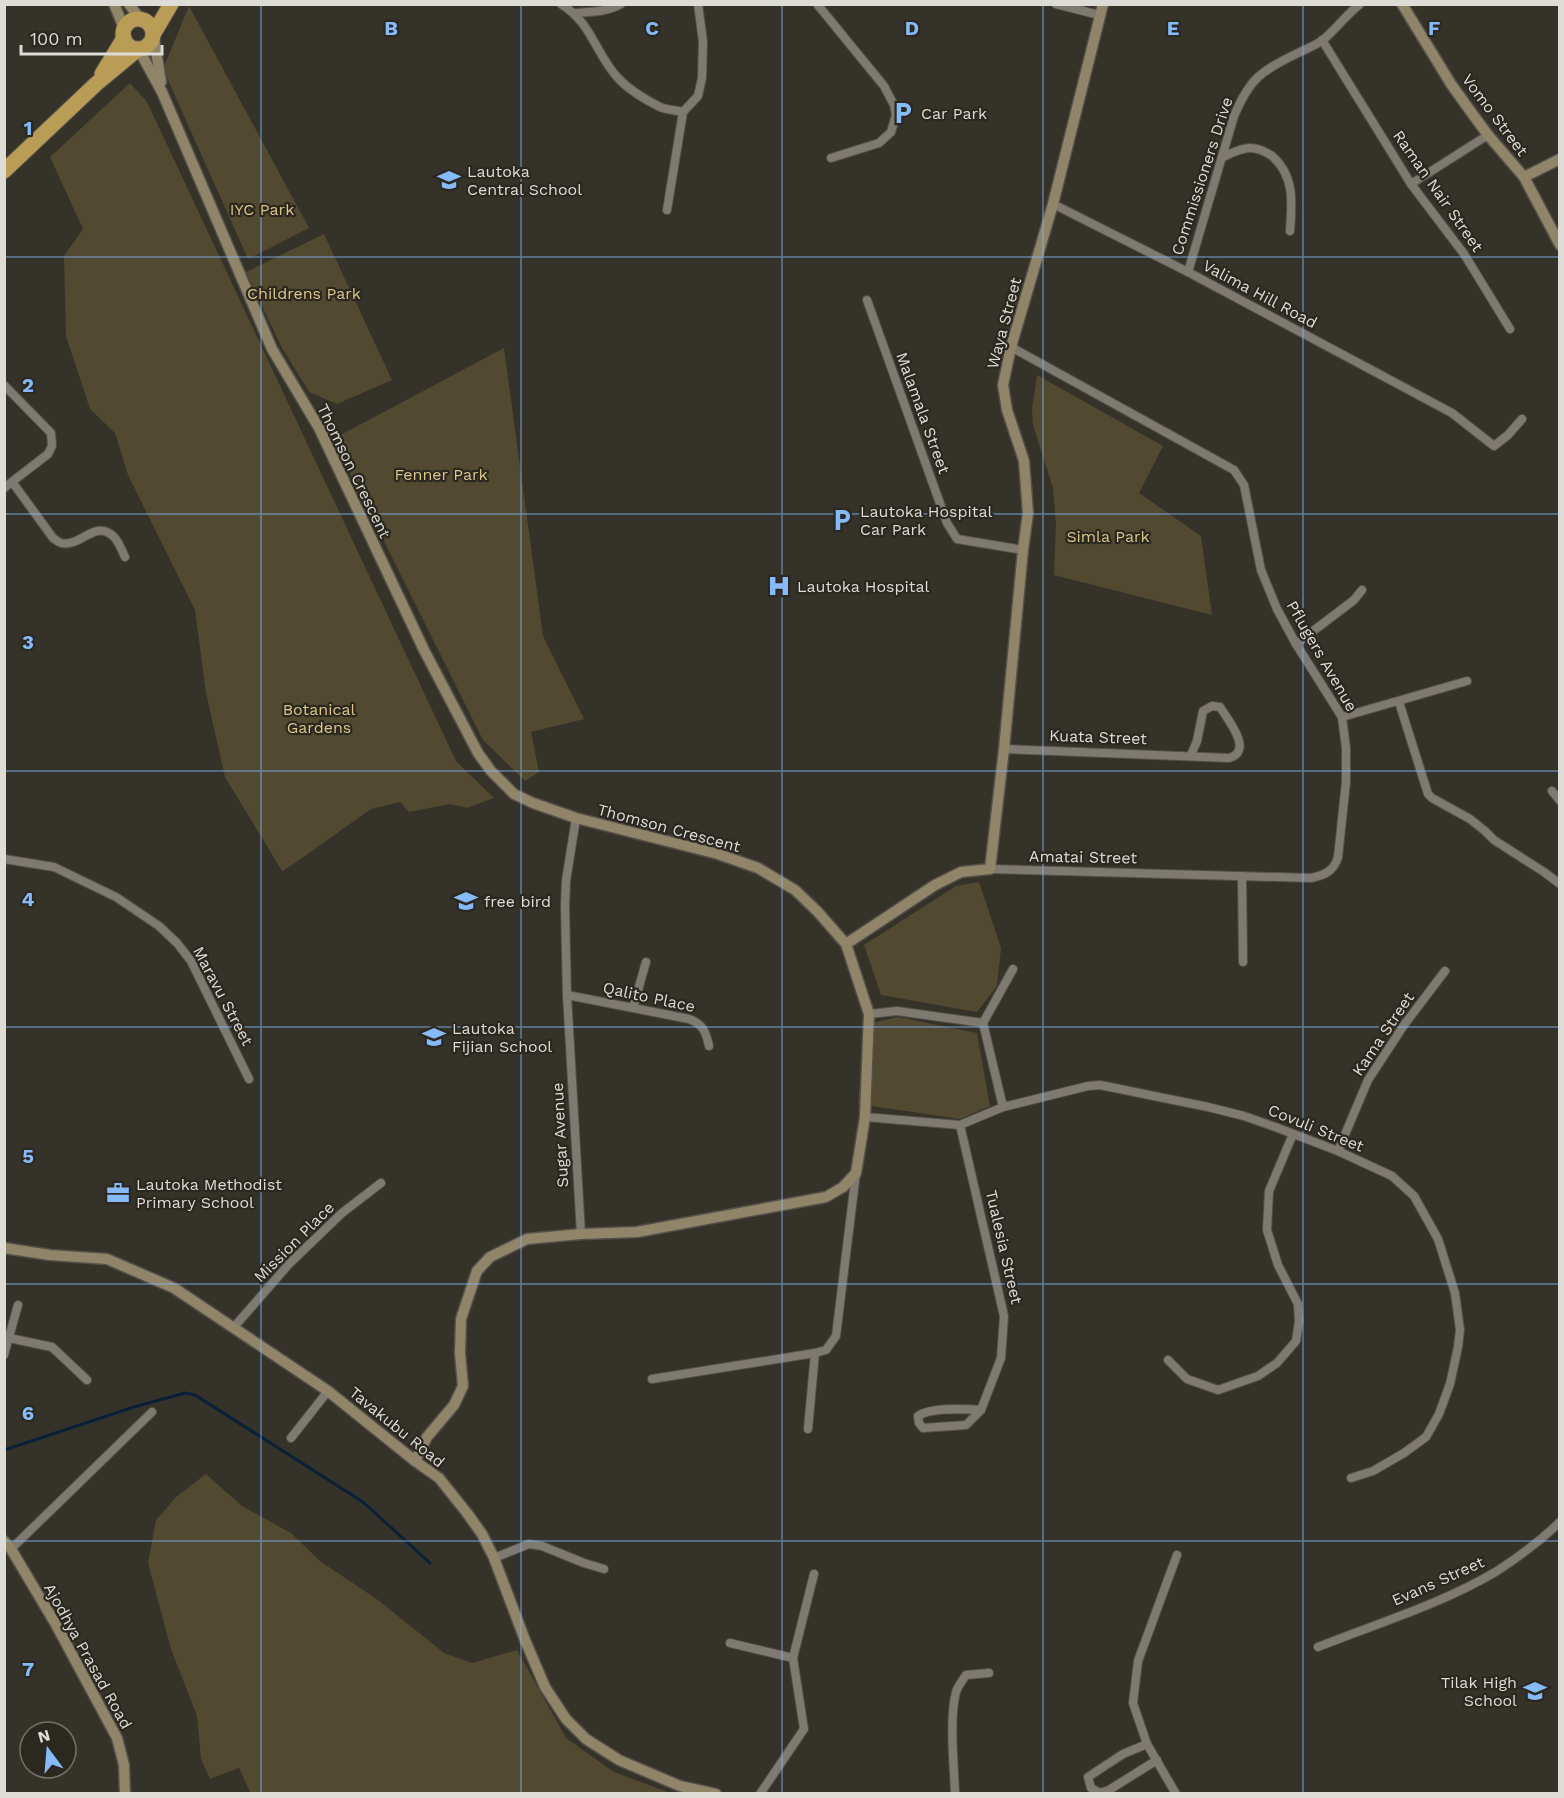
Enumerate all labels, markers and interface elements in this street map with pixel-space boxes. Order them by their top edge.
text: B [384,16,398,40]
text: C [645,16,659,40]
text: D [905,16,919,40]
text: E [1167,16,1179,40]
text: F [1428,16,1440,40]
scale bar [21,18,162,56]
text: 100 m [30,28,83,49]
street label: Vomo Street [1458,70,1532,160]
street label: Commissioners Drive [1167,95,1237,257]
parking icon: Car Park [890,100,916,126]
place label: Car Park [921,104,987,123]
text: 1 [24,116,32,140]
street label: Raman Nair Street [1389,127,1487,256]
place label: Lautoka Central School [467,162,582,199]
school or university icon: Lautoka Central School [436,167,462,193]
park label: IYC Park [230,200,294,219]
street label: Valima Hill Road [1200,256,1320,332]
street label: Waya Street [983,275,1025,371]
park label: Childrens Park [247,284,361,303]
street label: Malamala Street [892,350,954,477]
text: 2 [22,373,34,397]
street label: Thomson Crescent [313,401,395,542]
park label: Fenner Park [394,465,488,484]
place label: Lautoka Hospital Car Park [860,502,993,539]
parking icon: Lautoka Hospital Car Park [829,507,855,533]
park label: Simla Park [1066,527,1150,546]
hospital icon: Lautoka Hospital [766,573,792,599]
place label: Lautoka Hospital [797,577,930,596]
street label: Pflugers Avenue [1283,597,1361,715]
text: 3 [22,630,34,654]
park label: Botanical Gardens [283,700,355,737]
street label: Kuata Street [1049,726,1147,748]
street label: Thomson Crescent [596,800,743,856]
street label: Amatai Street [1029,847,1138,867]
text: 4 [22,887,35,911]
school or university icon: free bird [453,888,479,914]
place label: free bird [484,892,551,911]
street label: Maravu Street [189,943,257,1049]
street label: Qalito Place [601,978,697,1016]
street label: Kama Street [1348,988,1418,1079]
place label: Lautoka Fijian School [452,1019,552,1056]
school or university icon: Lautoka Fijian School [421,1024,447,1050]
street label: Sugar Avenue [548,1082,572,1188]
street label: Covuli Street [1265,1100,1367,1156]
text: 5 [22,1144,34,1168]
place label: Lautoka Methodist Primary School [136,1175,282,1212]
office icon: Lautoka Methodist Primary School [105,1180,131,1206]
street label: Tualesia Street [982,1188,1026,1306]
street label: Mission Place [250,1198,338,1286]
street label: Tavakubu Road [345,1383,449,1471]
text: 6 [22,1401,34,1425]
street label: Evans Street [1389,1552,1487,1610]
street label: Ajodhya Prasad Road [40,1580,136,1732]
text: 7 [22,1657,34,1681]
place label: Tilak High School [1441,1673,1517,1710]
school or university icon: Tilak High School [1522,1678,1548,1704]
north arrow [18,1720,78,1780]
text: N [36,1725,52,1747]

